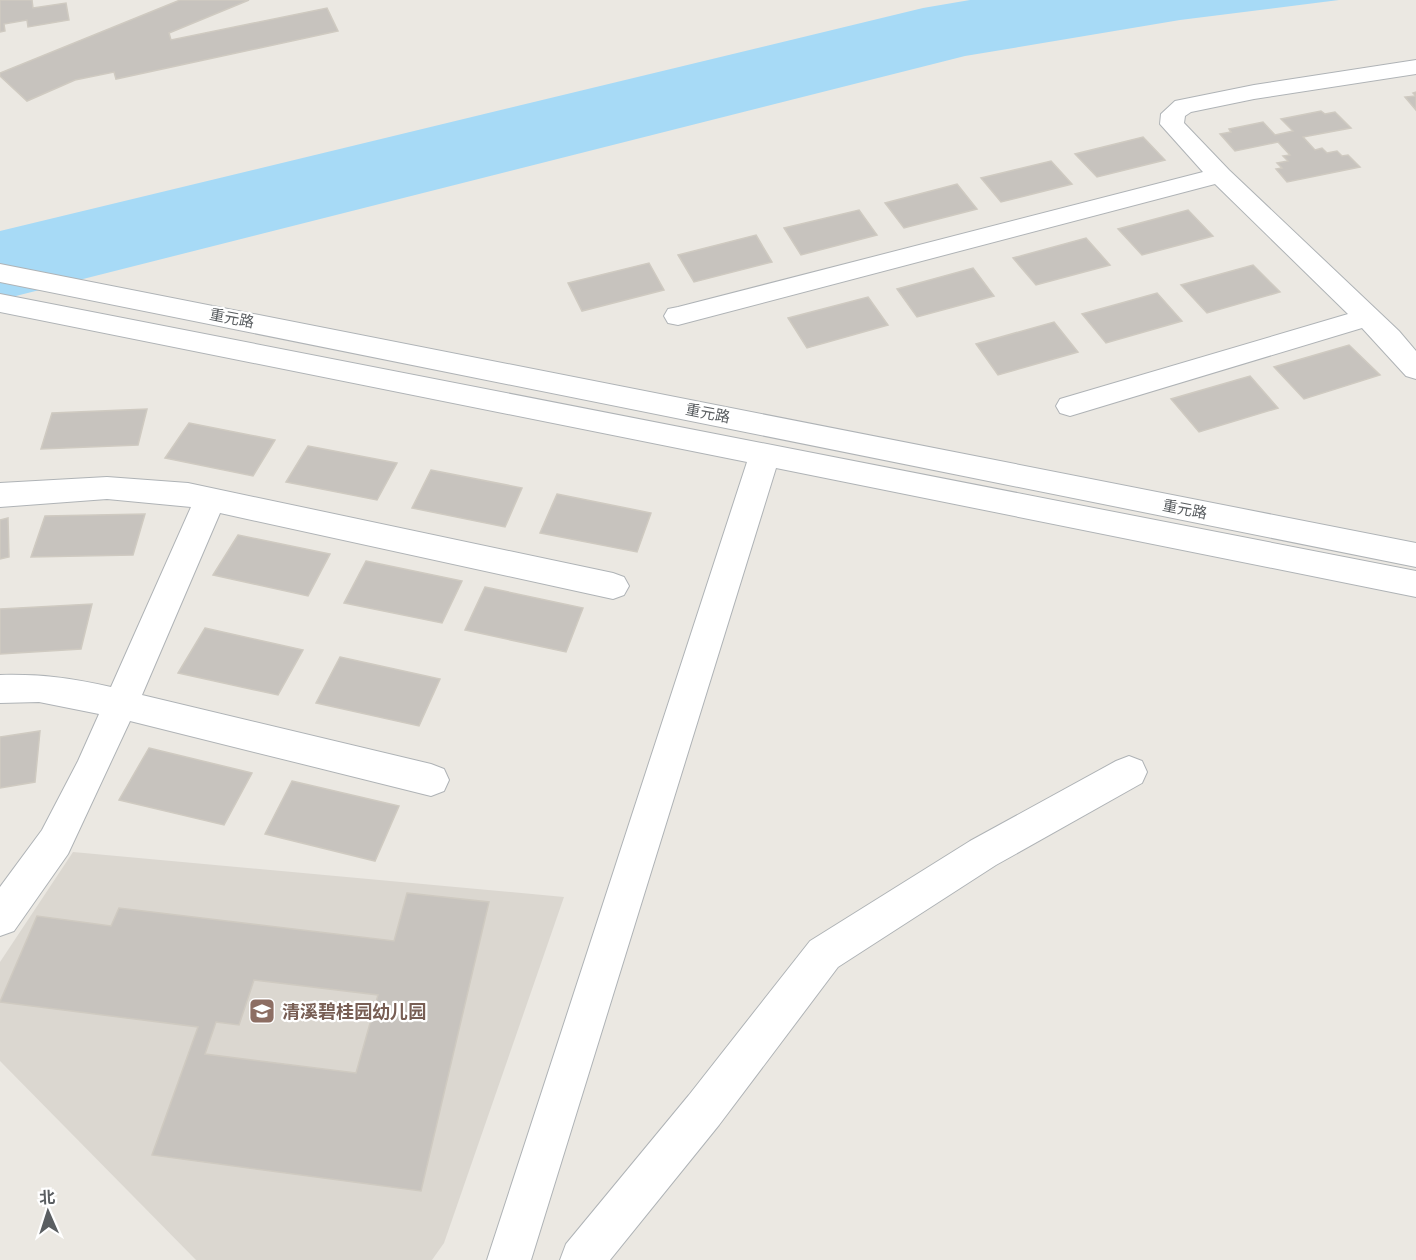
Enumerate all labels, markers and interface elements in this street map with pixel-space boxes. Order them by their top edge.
street label: 重元路 [208,305,256,331]
street label: 重元路 [684,400,732,426]
street label: 重元路 [1161,496,1209,522]
school or university icon: 清溪碧桂园幼儿园 [247,996,277,1026]
place label: 清溪碧桂园幼儿园 [282,1001,426,1022]
north arrow [18,1182,78,1242]
text: 北 [39,1188,56,1206]

